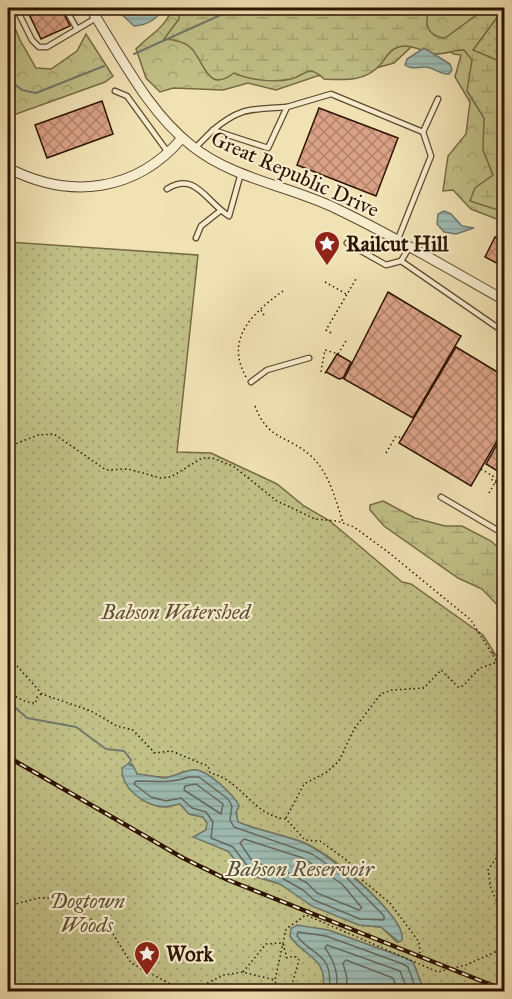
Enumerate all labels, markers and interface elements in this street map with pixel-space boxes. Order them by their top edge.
street label: Great Republic Drive [207,125,383,223]
place icon: Railcut Hill [312,229,342,267]
place label: Railcut Hill [346,231,450,257]
park label: Babson Watershed [101,599,253,625]
water label: Babson Reservoir [225,855,376,882]
park label: Dogtown Woods [49,888,125,938]
place icon: Work [132,939,162,977]
place label: Work [166,941,214,967]

